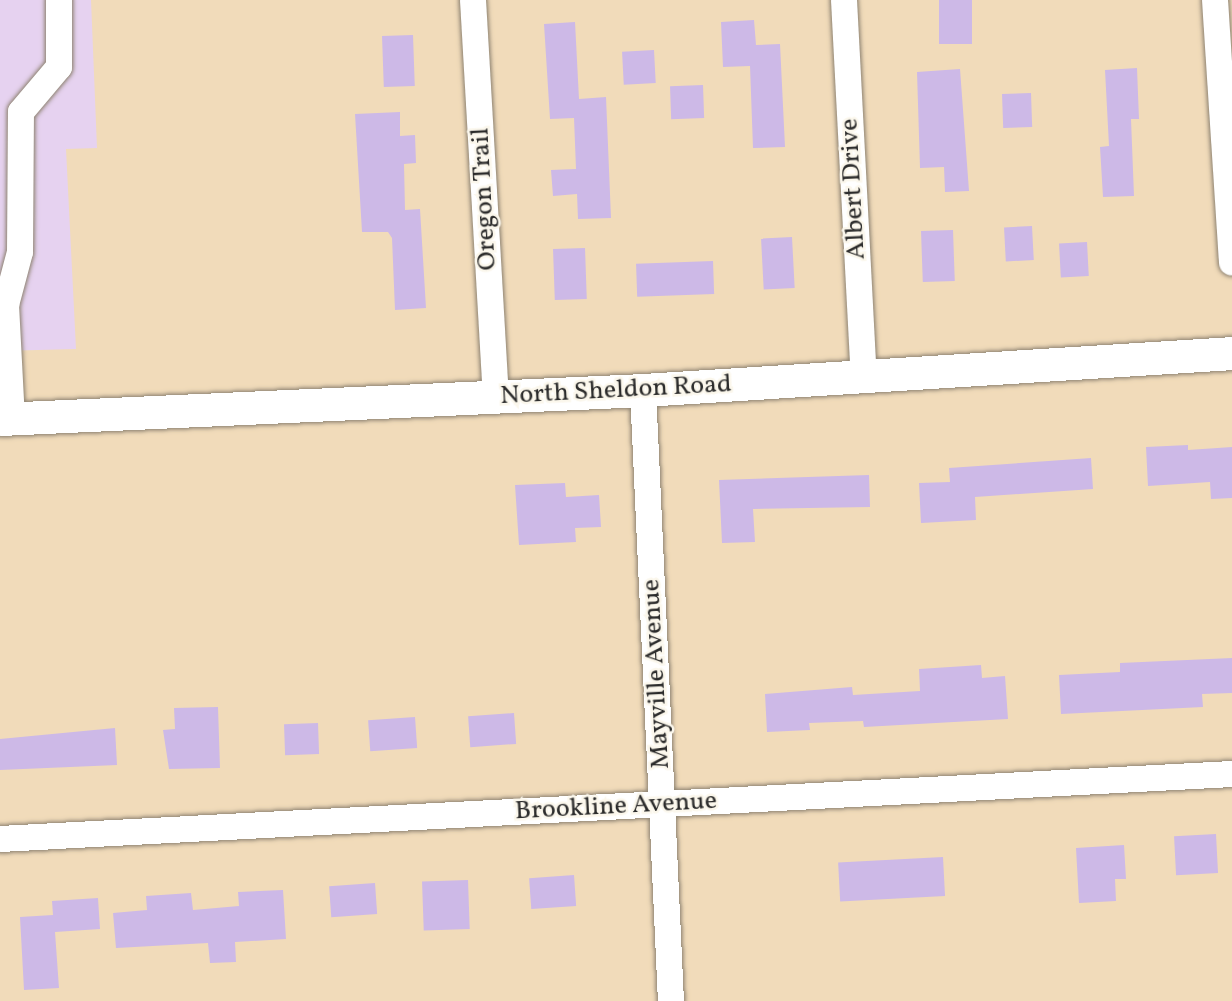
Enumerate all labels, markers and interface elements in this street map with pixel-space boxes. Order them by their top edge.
street label: Albert Drive [835,118,873,260]
street label: Oregon Trail [466,126,504,272]
street label: North Sheldon Road [499,369,733,413]
street label: Mayville Avenue [636,578,678,770]
street label: Brookline Avenue [514,786,718,828]

